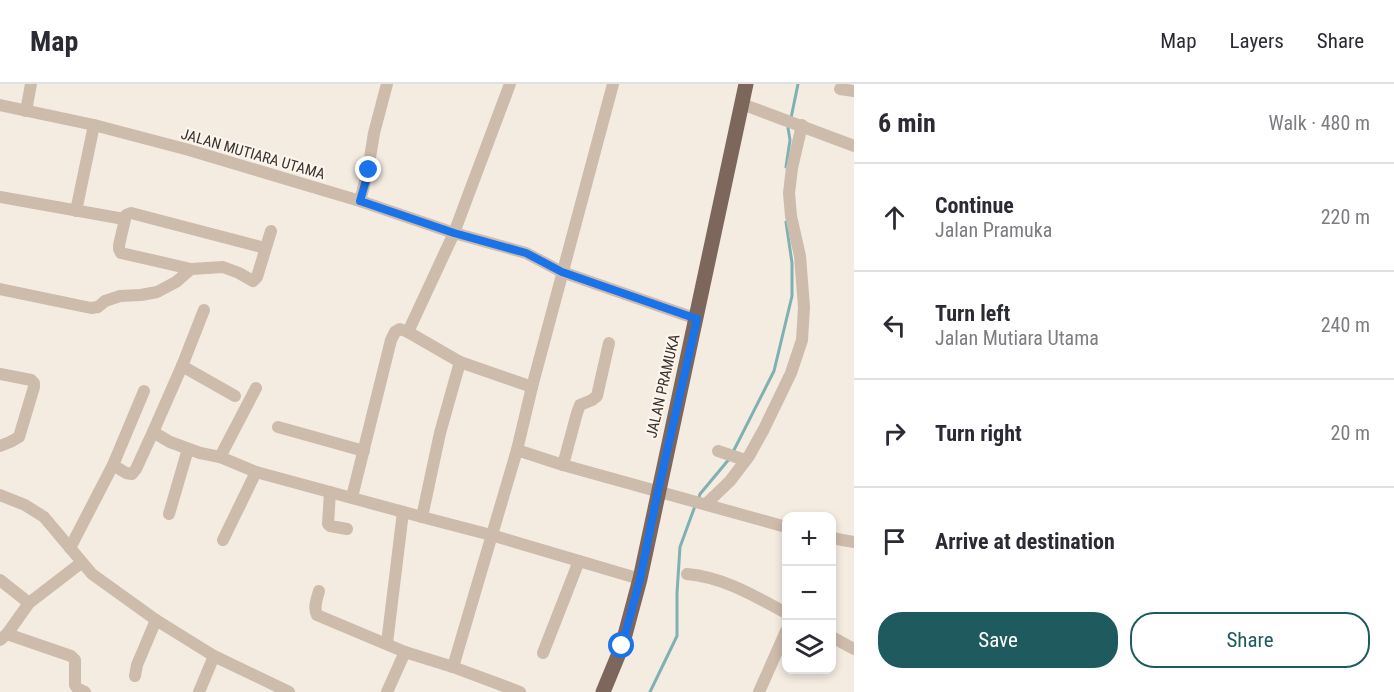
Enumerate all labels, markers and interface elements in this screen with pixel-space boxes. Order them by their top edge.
text: Map [30,25,78,58]
text: Map [1160,29,1197,53]
text: Layers [1230,29,1284,53]
text: Share [1317,29,1364,53]
text: 6 min [878,108,936,138]
text: Walk · 480 m [1269,111,1370,135]
street label: JALAN MUTIARA UTAMA [179,125,327,183]
route end [355,156,381,182]
text: Continue [935,193,1014,218]
icon: ahead [878,201,911,234]
text: 220 m [1321,205,1370,229]
text: Jalan Pramuka [935,218,1052,242]
text: Turn left [935,301,1010,326]
icon: left [878,309,911,342]
text: 240 m [1321,313,1370,337]
text: Jalan Mutiara Utama [935,326,1099,350]
street label: JALAN PRAMUKA [642,332,684,440]
icon: right [878,417,911,450]
text: Turn right [935,421,1022,446]
text: 20 m [1331,421,1370,445]
map controls [782,512,836,674]
button: + [782,512,836,566]
icon: arrive [878,525,911,558]
text: Arrive at destination [935,529,1115,554]
button: − [782,566,836,620]
button: Save [878,612,1118,668]
button: Share [1130,612,1370,668]
button: layers [782,620,836,674]
route start [608,632,634,658]

